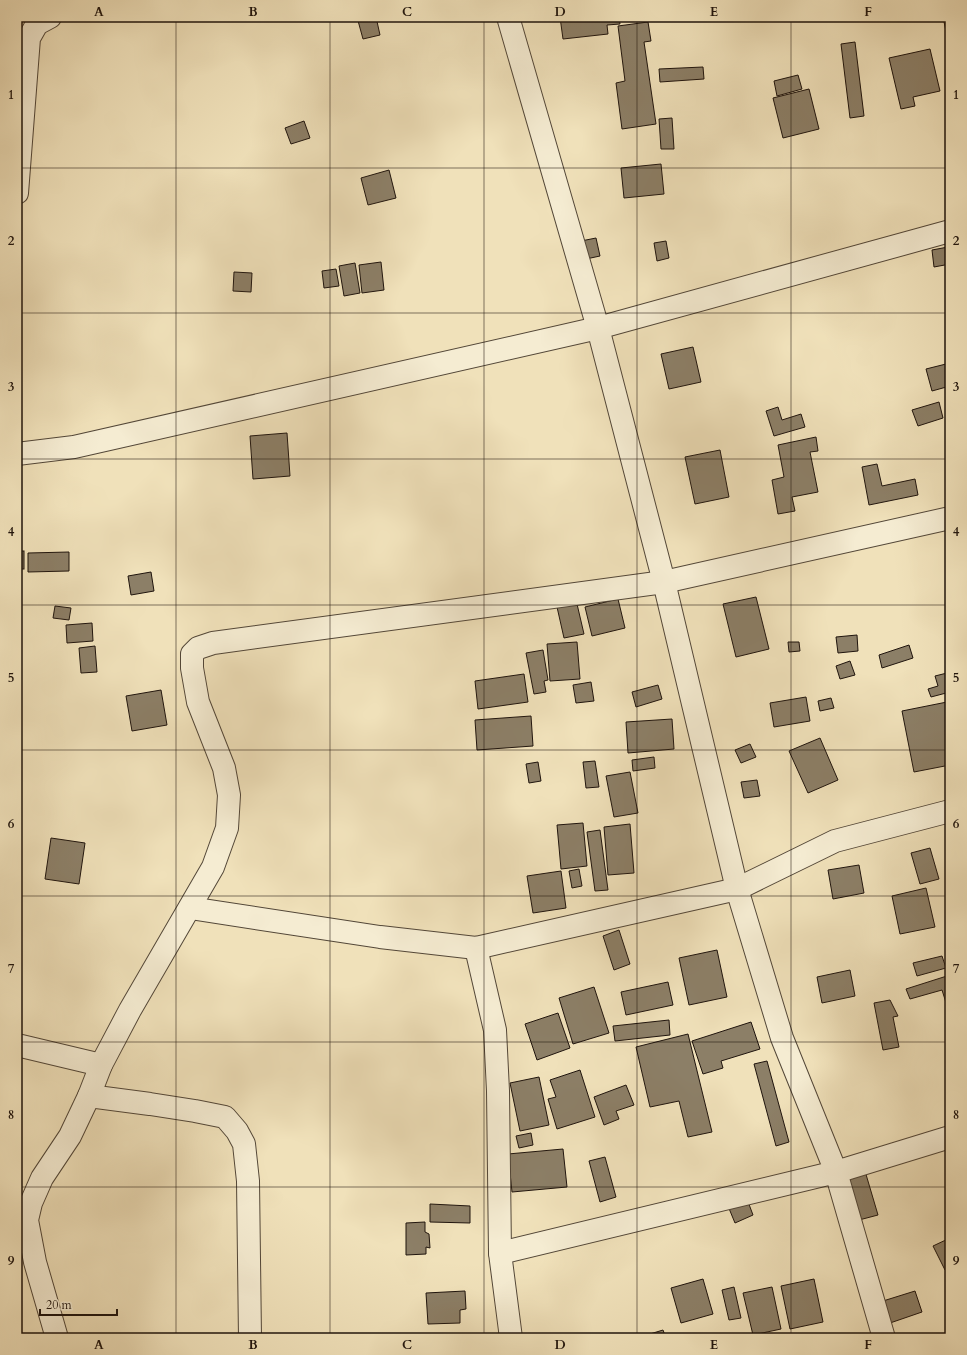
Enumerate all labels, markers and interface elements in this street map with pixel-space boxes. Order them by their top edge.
text: A [94,3,104,21]
text: B [248,3,258,21]
text: C [402,3,412,21]
text: D [554,3,566,21]
text: E [710,3,718,21]
text: F [864,3,872,21]
text: 1 [8,86,14,104]
text: 1 [953,86,959,104]
text: 2 [8,232,15,250]
text: 2 [953,232,960,250]
text: 3 [8,378,15,396]
text: 3 [953,378,960,396]
text: 4 [8,523,15,541]
text: 4 [953,523,960,541]
text: 5 [8,669,14,687]
text: 5 [953,669,959,687]
text: 6 [8,815,15,833]
text: 6 [953,815,960,833]
text: 7 [8,960,15,978]
text: 7 [953,960,960,978]
text: 8 [8,1106,14,1124]
text: 8 [953,1106,959,1124]
text: 9 [8,1252,15,1270]
text: 9 [953,1252,960,1270]
scale bar [40,1291,117,1317]
text: 20 m [46,1297,73,1313]
text: A [94,1336,104,1354]
text: B [248,1336,258,1354]
text: C [402,1336,412,1354]
text: D [554,1336,566,1354]
text: E [710,1336,718,1354]
text: F [864,1336,872,1354]

